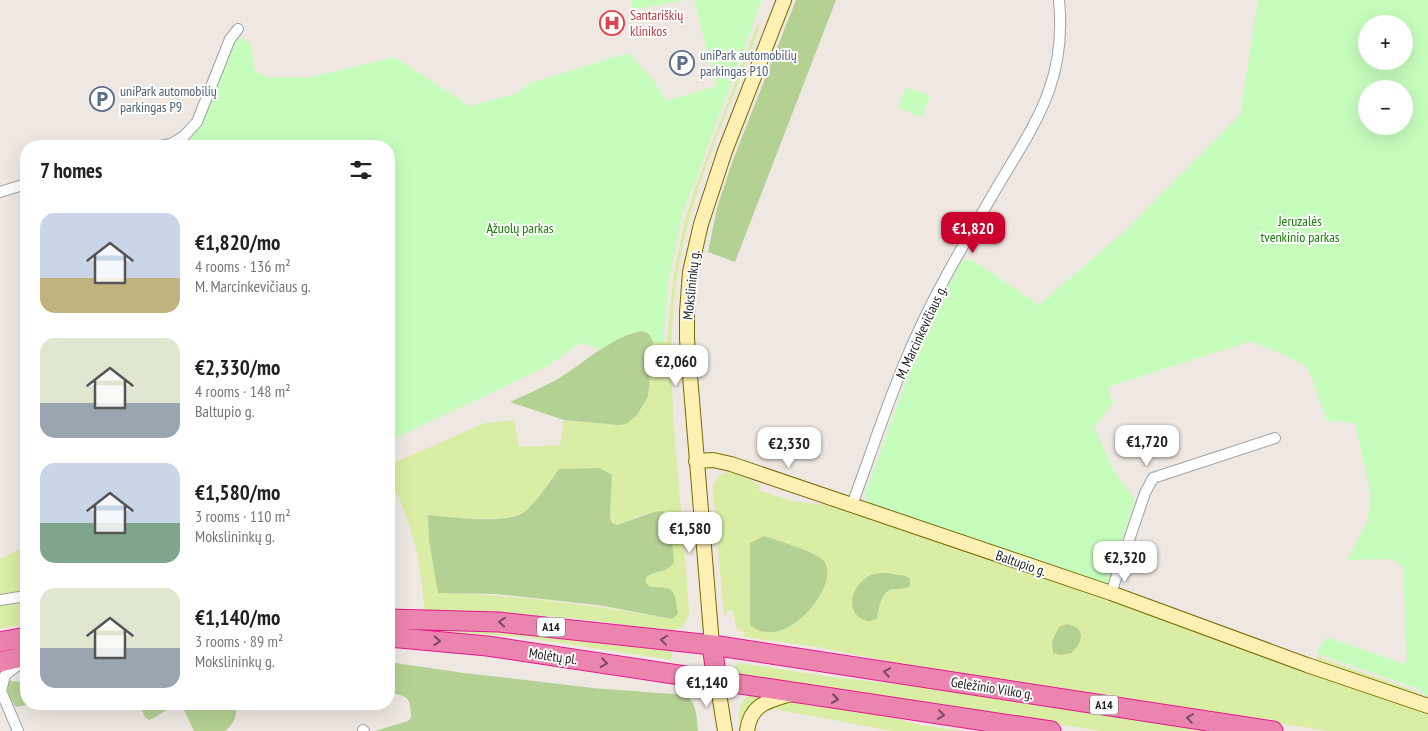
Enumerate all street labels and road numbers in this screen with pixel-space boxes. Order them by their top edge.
street label: Mokslininkų g. [678,249,704,321]
street label: M. Marcinkevičiaus g. [891,282,951,382]
street label: Baltupio g. [993,546,1049,580]
road number: A14 [537,618,565,636]
street label: Molėtų pl. [528,644,578,668]
street label: Geležinio Vilko g. [950,673,1034,703]
road number: A14 [1090,696,1118,714]

